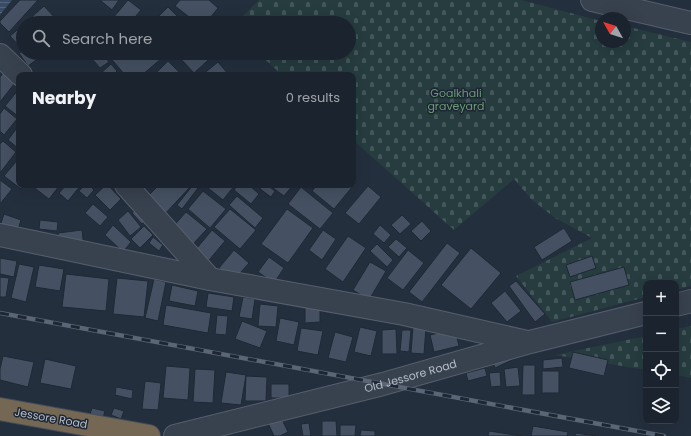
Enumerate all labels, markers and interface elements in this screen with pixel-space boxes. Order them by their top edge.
north arrow [595,12,631,48]
search box [16,16,356,60]
icon: search [30,27,52,49]
text: Search here [62,28,152,49]
park label: Goalkhali graveyard [427,85,485,114]
text: Nearby [32,86,96,110]
text: 0 results [286,88,340,107]
map controls [643,280,679,424]
button: + [643,280,679,316]
button: − [643,316,679,352]
button: locate [643,352,679,388]
street label: Old Jessore Road [362,355,459,396]
button: layers [643,388,679,424]
street label: Jessore Road [13,404,89,432]

